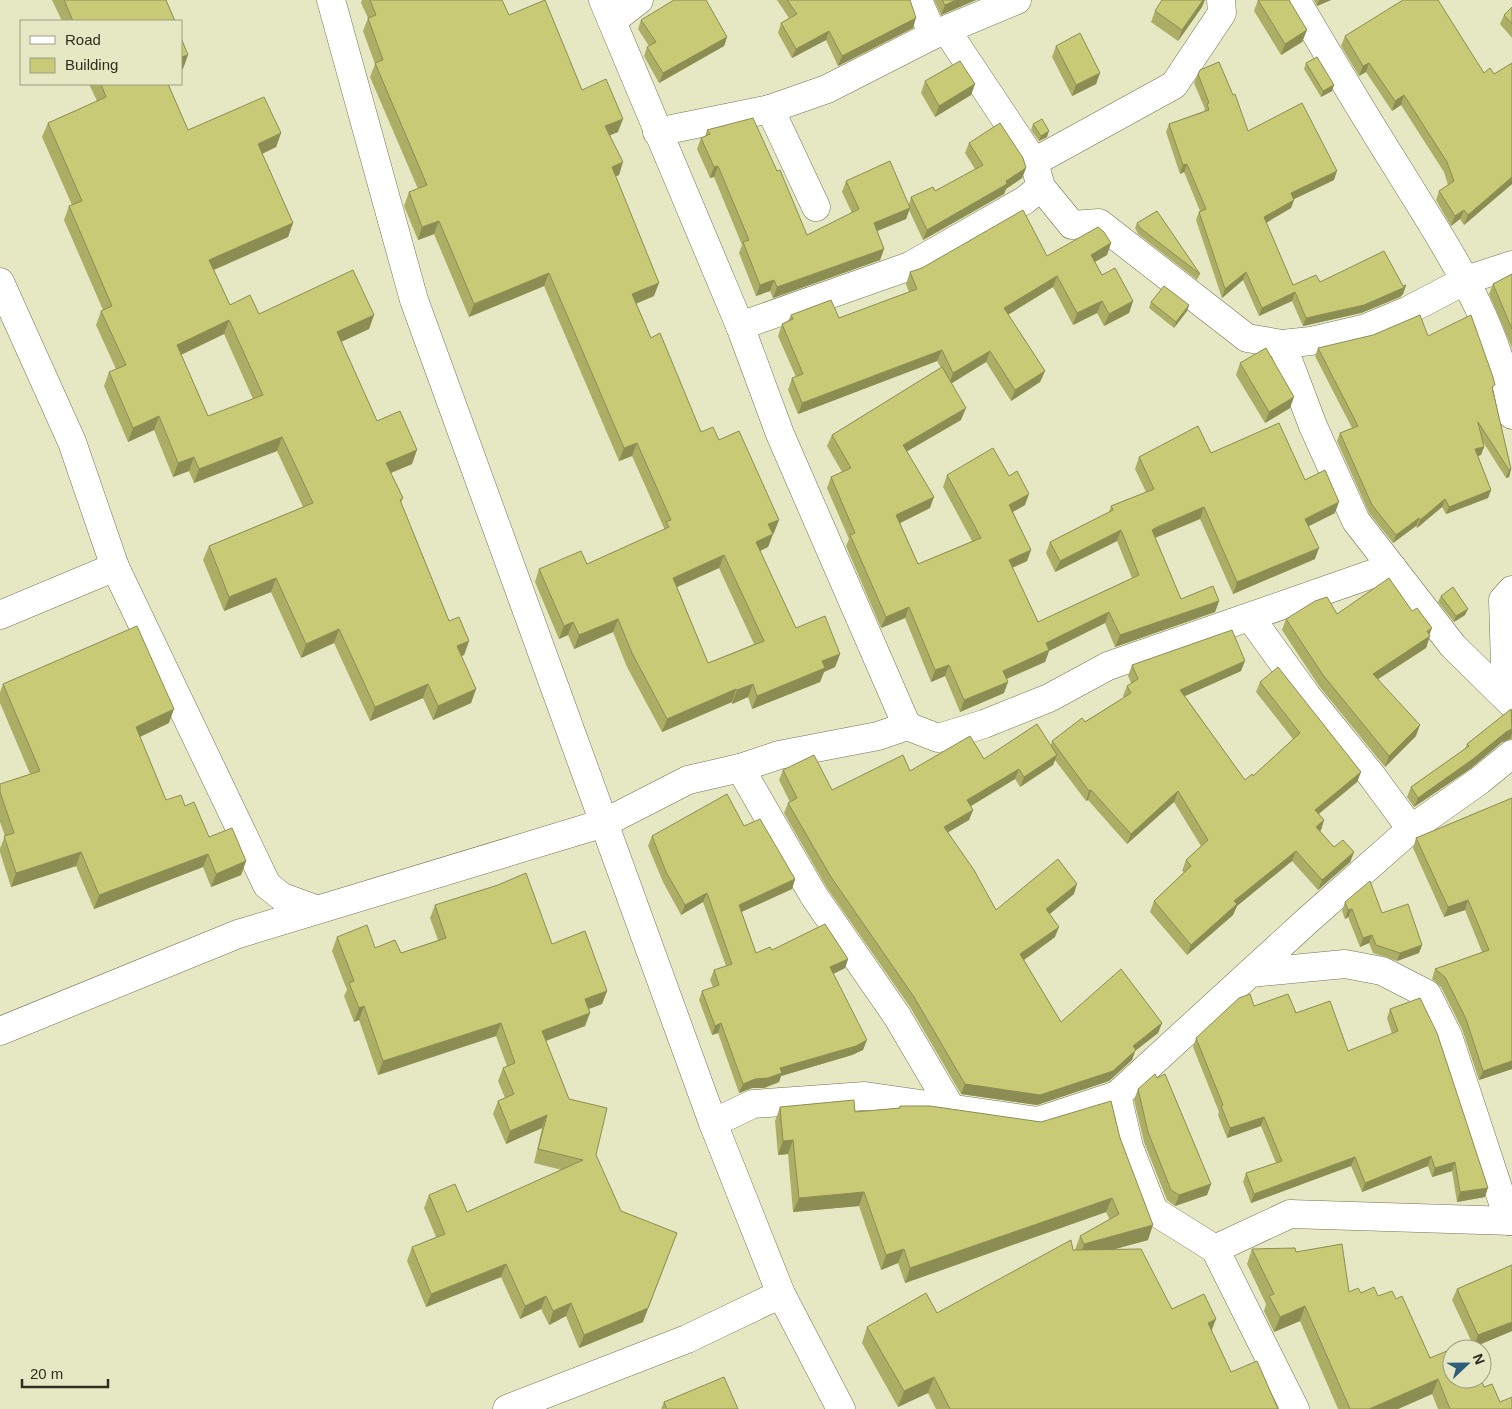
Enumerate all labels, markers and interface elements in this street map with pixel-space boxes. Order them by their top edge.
legend [20,20,182,85]
text: Road [65,31,101,48]
text: Building [65,56,118,73]
north arrow [1442,1339,1492,1389]
text: N [1470,1351,1488,1367]
scale bar [22,1356,109,1388]
text: 20 m [30,1365,63,1382]

